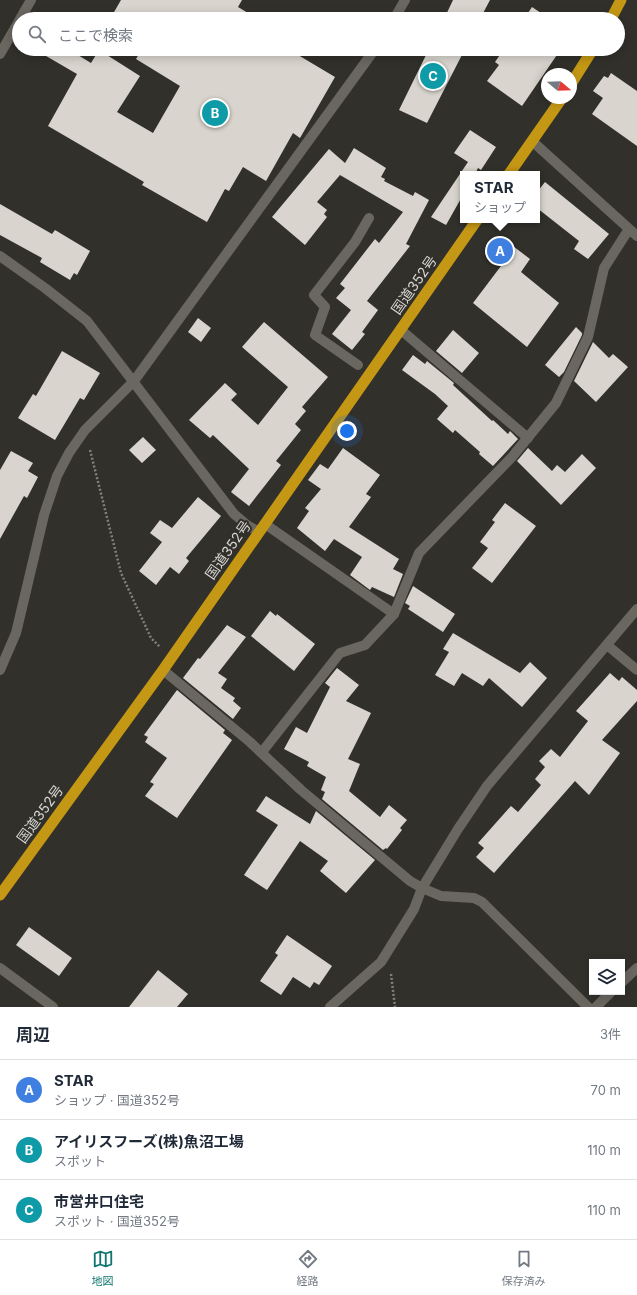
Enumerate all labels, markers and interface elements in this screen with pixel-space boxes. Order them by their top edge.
search box [12,12,625,56]
icon: search [26,23,48,45]
text: ここで検索 [58,26,133,45]
pin: C [420,61,446,91]
north arrow [541,68,577,104]
pin: B [202,98,228,128]
popup [460,171,540,223]
text: STAR [474,178,514,197]
text: ショップ [474,199,526,215]
pin: A [487,236,513,266]
street label: 国道352号 [387,252,440,317]
your location [337,421,357,441]
street label: 国道352号 [201,517,254,582]
street label: 国道352号 [13,781,66,846]
map controls [589,959,625,995]
button: layers [589,959,625,995]
text: 周辺 [16,1025,50,1045]
text: 3件 [600,1026,621,1042]
text: STAR [54,1071,94,1090]
text: A [24,1082,34,1098]
text: 70 m [591,1082,621,1098]
text: ショップ · 国道352号 [54,1092,180,1108]
text: アイリスフーズ(株)魚沼工場 [54,1132,244,1151]
text: B [25,1142,33,1158]
text: 110 m [587,1142,621,1158]
text: スポット [54,1153,106,1169]
text: 市営井口住宅 [54,1192,144,1211]
text: C [24,1202,34,1218]
text: 110 m [587,1202,621,1218]
text: スポット · 国道352号 [54,1213,180,1229]
tab: 地図 [92,1248,114,1288]
tab: 経路 [297,1248,319,1288]
tab: 保存済み [502,1248,546,1288]

